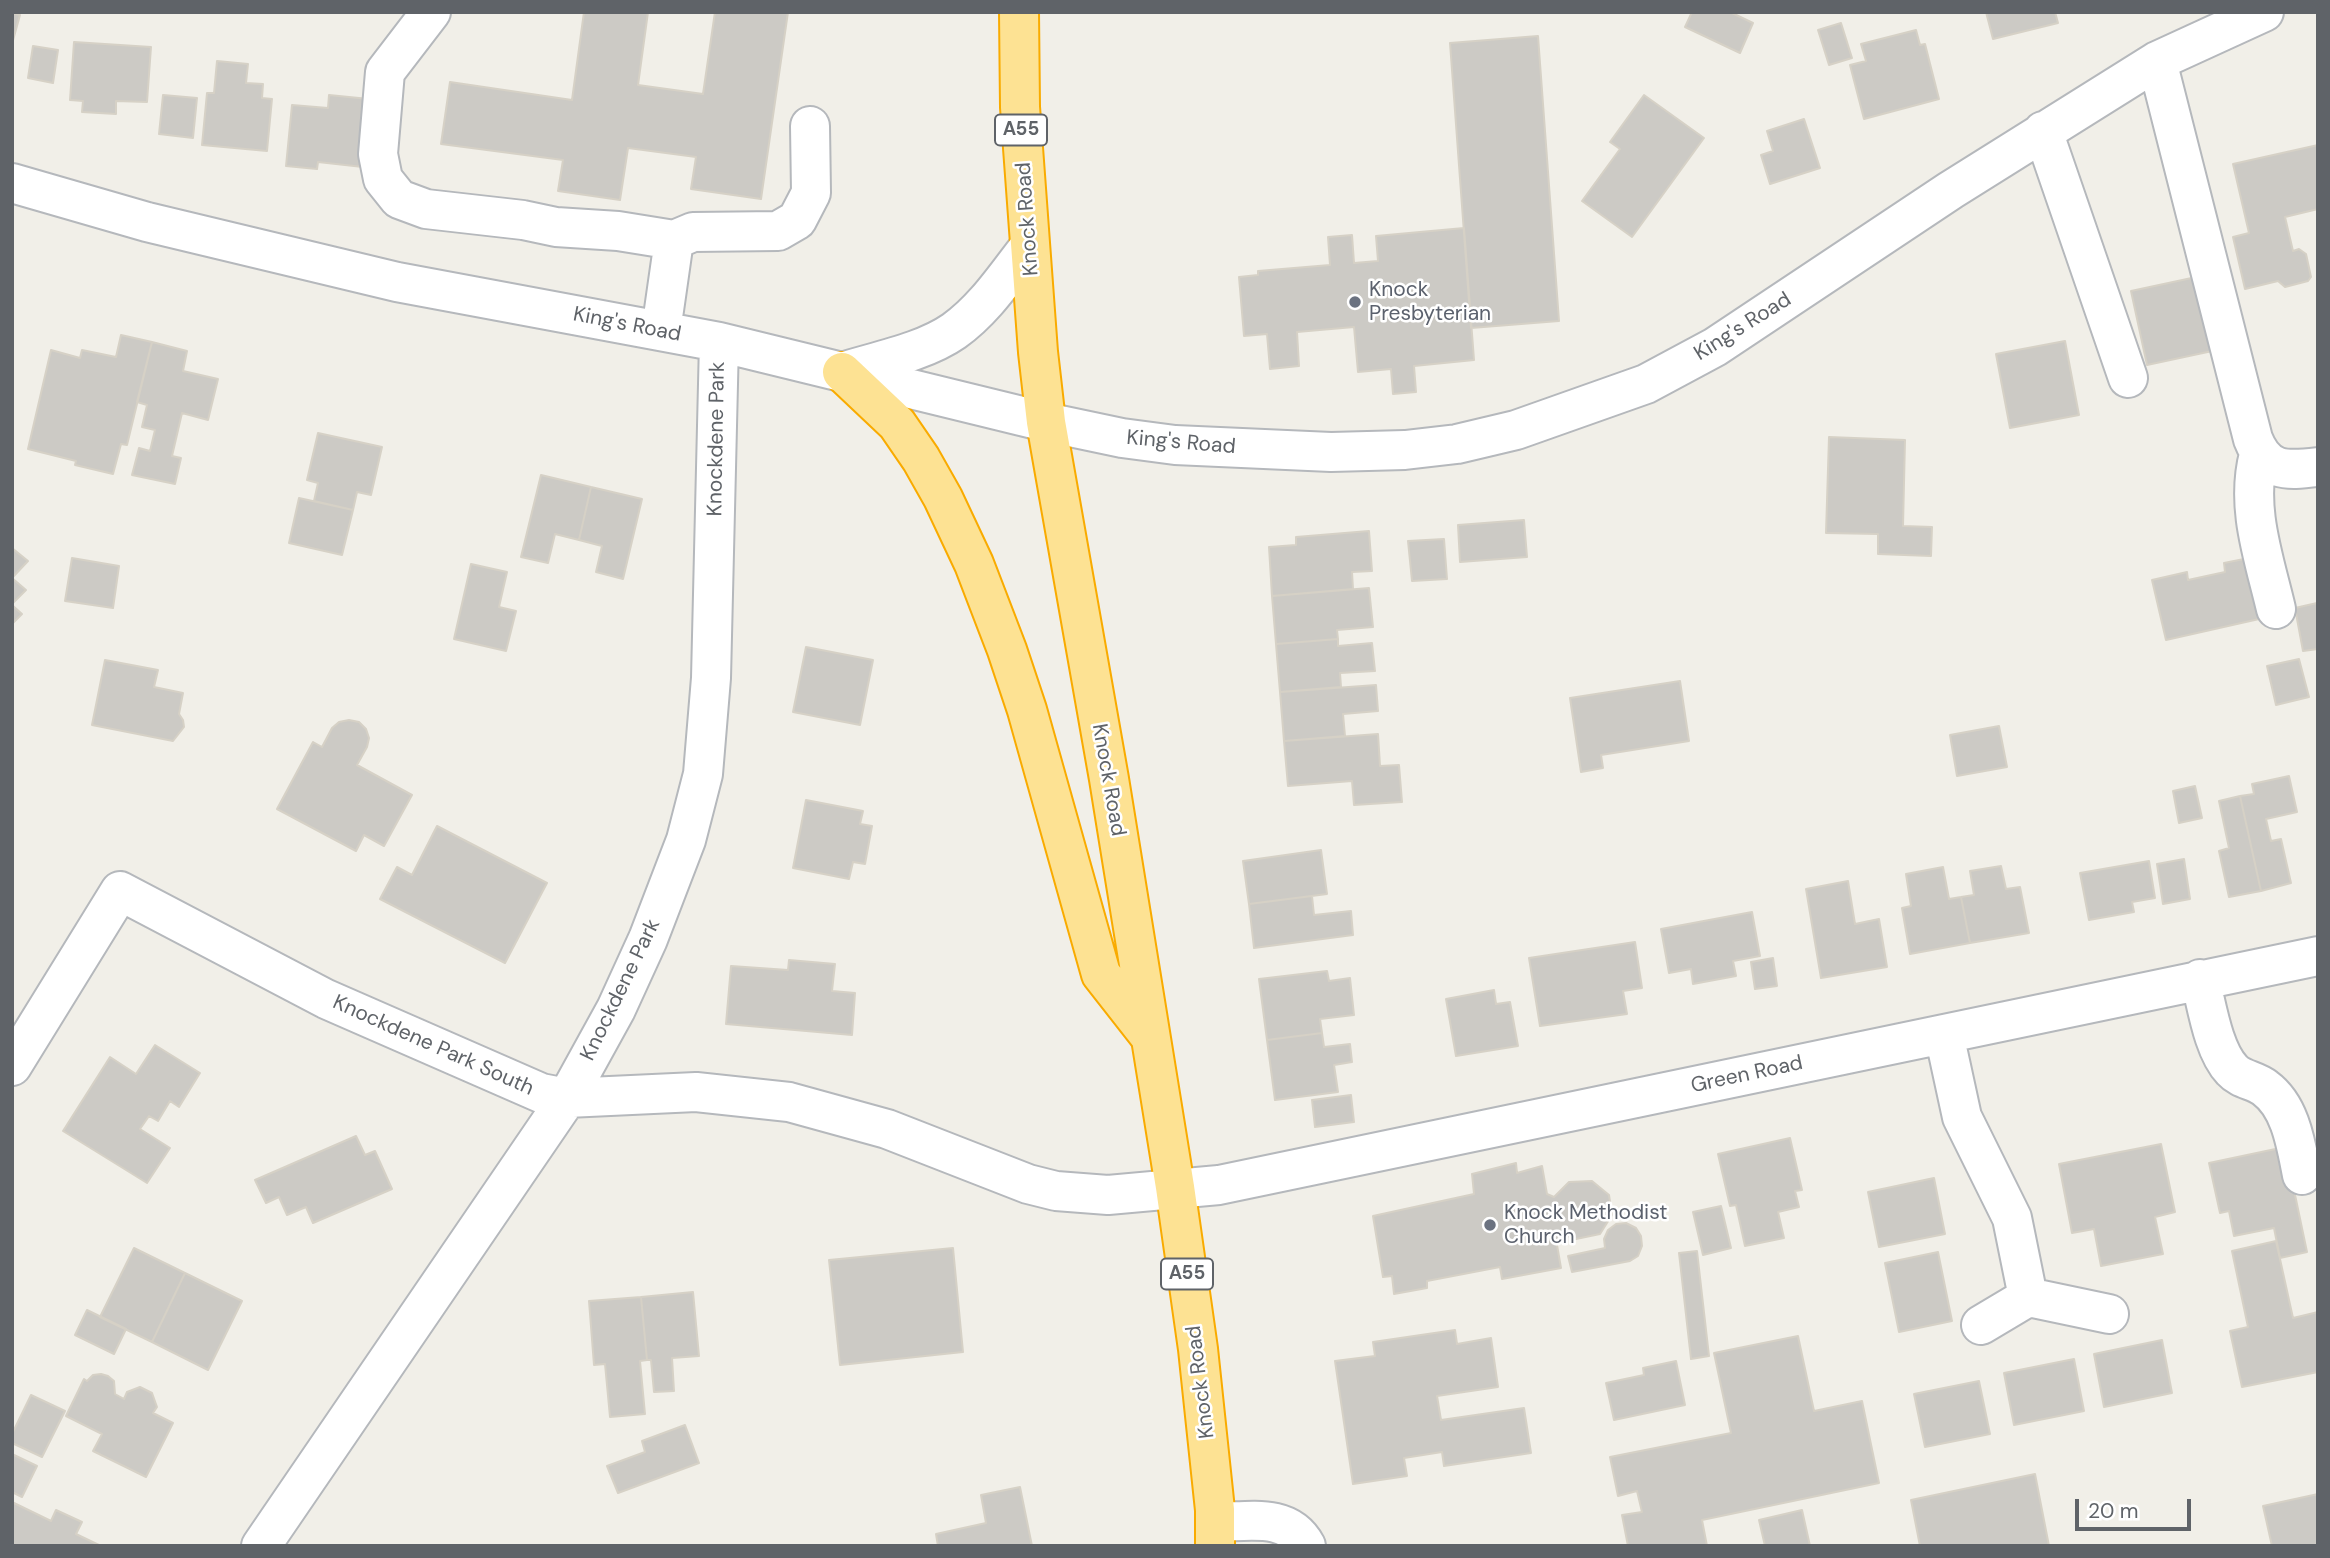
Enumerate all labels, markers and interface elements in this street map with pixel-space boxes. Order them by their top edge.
road number: A55 [995,114,1047,146]
street label: Knock Road [1011,161,1045,277]
place label: Knock Presbyterian [1369,277,1491,327]
street label: King's Road [1690,287,1796,367]
marker: Knock Presbyterian [1347,294,1363,310]
street label: King's Road [571,302,683,348]
street label: Knockdene Park [703,361,731,517]
street label: King's Road [1125,426,1237,460]
street label: Knock Road [1086,722,1130,838]
street label: Knockdene Park [576,915,666,1065]
street label: Knockdene Park South [329,990,537,1102]
street label: Green Road [1689,1051,1805,1099]
place label: Knock Methodist Church [1504,1200,1667,1250]
marker: Knock Methodist Church [1482,1217,1498,1233]
road number: A55 [1161,1258,1213,1290]
street label: Knock Road [1182,1324,1220,1440]
scale bar [2078,1484,2194,1528]
text: 20 m [2088,1497,2139,1525]

